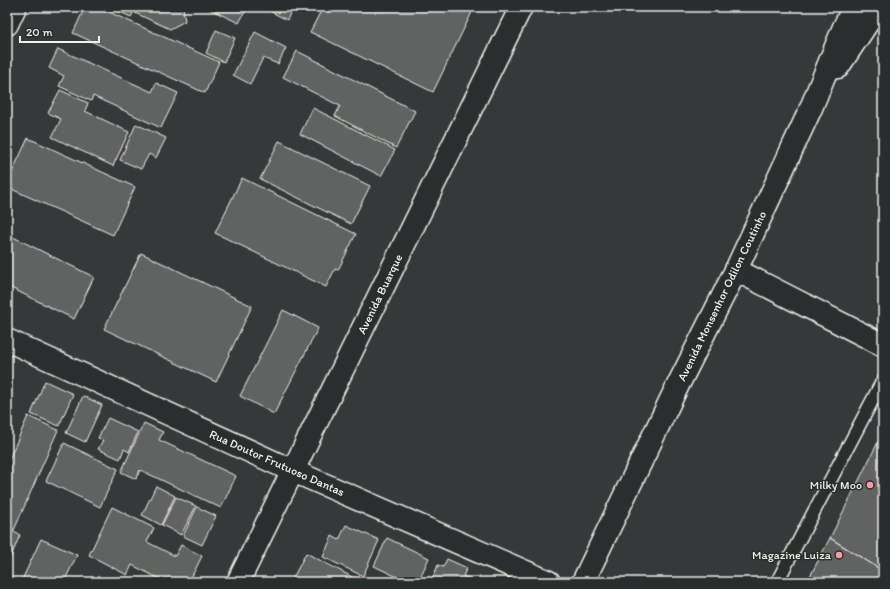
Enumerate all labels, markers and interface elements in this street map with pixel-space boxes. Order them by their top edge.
scale bar [20,18,99,44]
text: 20 m [26,25,53,39]
street label: Avenida Monsenhor Odilon Coutinho [675,209,769,383]
street label: Avenida Buarque [355,251,406,336]
street label: Rua Doutor Frutuoso Dantas [207,427,347,499]
place label: Milky Moo [810,478,862,492]
marker: Milky Moo [865,480,875,490]
place label: Magazine Luiza [752,548,832,562]
marker: Magazine Luiza [834,550,844,560]

